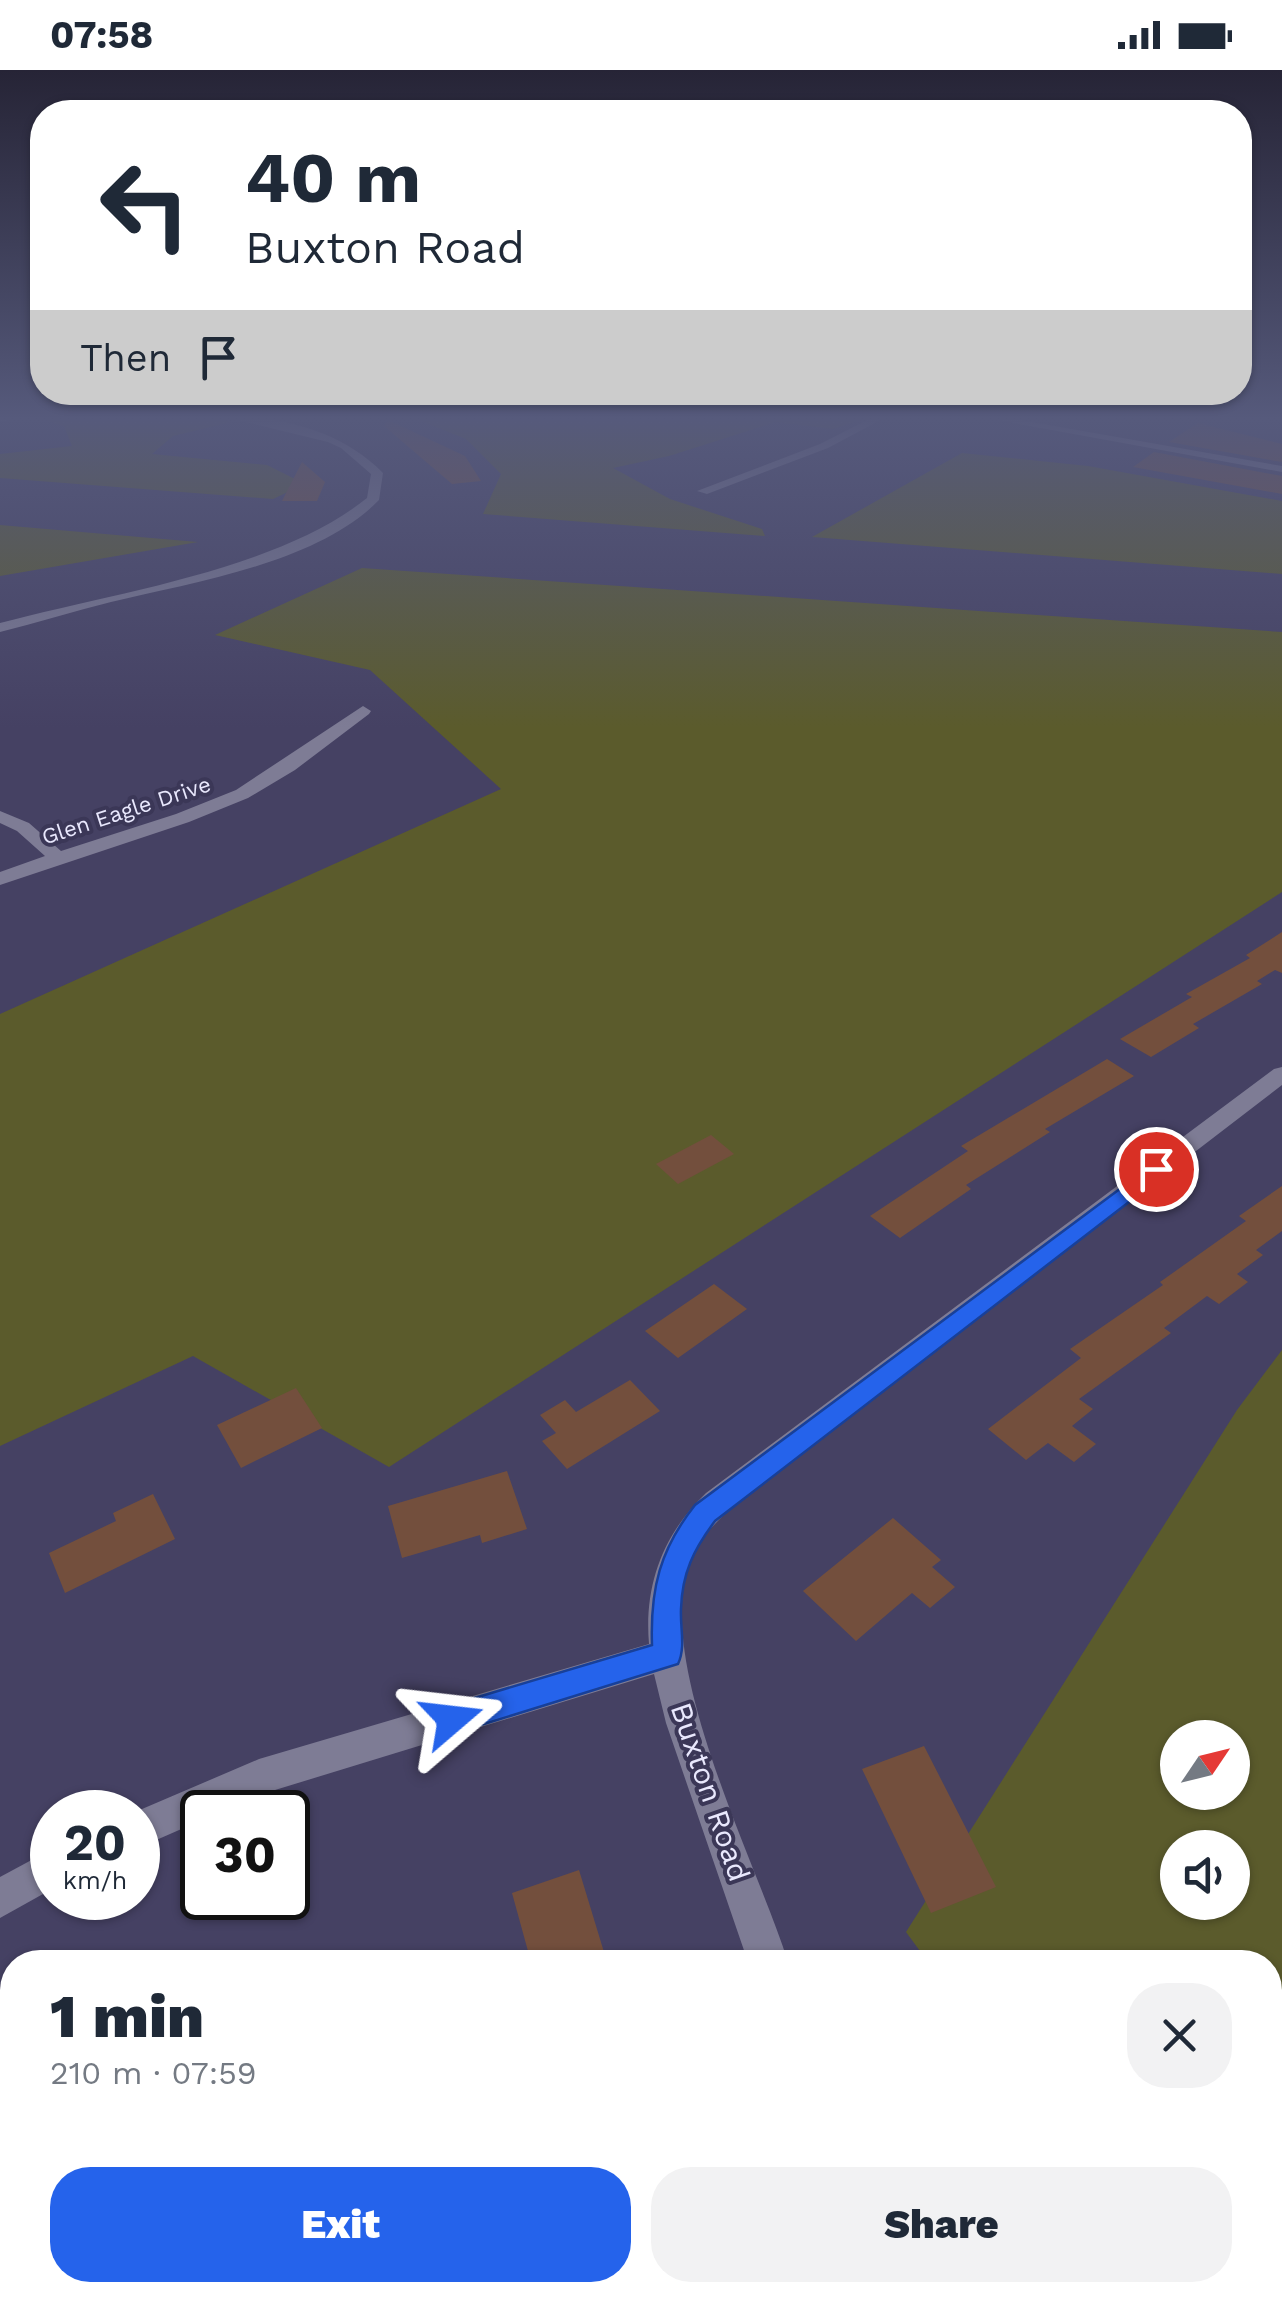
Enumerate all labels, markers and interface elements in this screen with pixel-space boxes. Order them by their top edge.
text: 07:58 [50,13,153,57]
text: 40 m [245,137,421,219]
icon: left [80,140,210,270]
text: Buxton Road [245,221,525,274]
icon: arrive [191,330,246,385]
text: Then [80,336,171,380]
street label: Glen Eagle Drive [38,771,214,850]
pin [1114,1127,1199,1212]
icon: arrive [1129,1142,1184,1197]
position arrow [400,1667,504,1771]
street label: Buxton Road [664,1698,757,1886]
north arrow [1160,1720,1250,1810]
map controls [1160,1720,1250,1920]
speed limit sign: 30 [180,1790,310,1920]
text: 20 [64,1813,126,1872]
button: sound [1160,1830,1250,1920]
text: km/h [63,1866,127,1895]
text: 1 min [50,1981,204,2052]
button: close [1127,1983,1232,2088]
text: 210 m · 07:59 [50,2054,257,2092]
button: Exit [50,2167,631,2282]
button: Share [651,2167,1232,2282]

